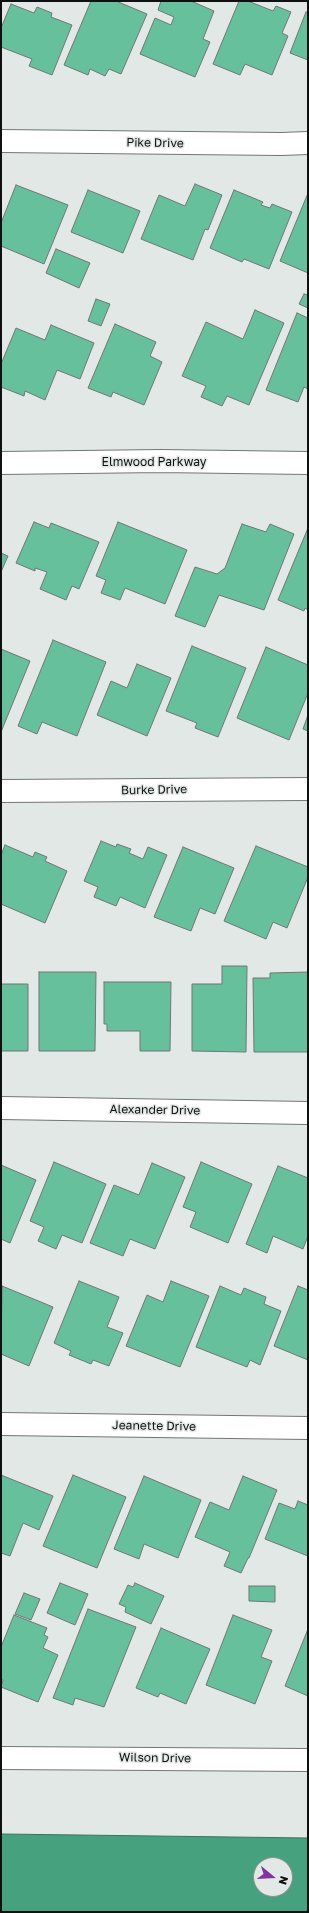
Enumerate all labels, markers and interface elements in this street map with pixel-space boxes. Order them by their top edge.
street label: Pike Drive [126,135,184,151]
street label: Elmwood Parkway [102,455,206,469]
street label: Burke Drive [121,782,187,798]
street label: Alexander Drive [110,1102,200,1118]
street label: Jeanette Drive [112,1418,196,1434]
street label: Wilson Drive [119,1750,191,1766]
north arrow [253,1857,293,1897]
text: N [276,1875,291,1887]

